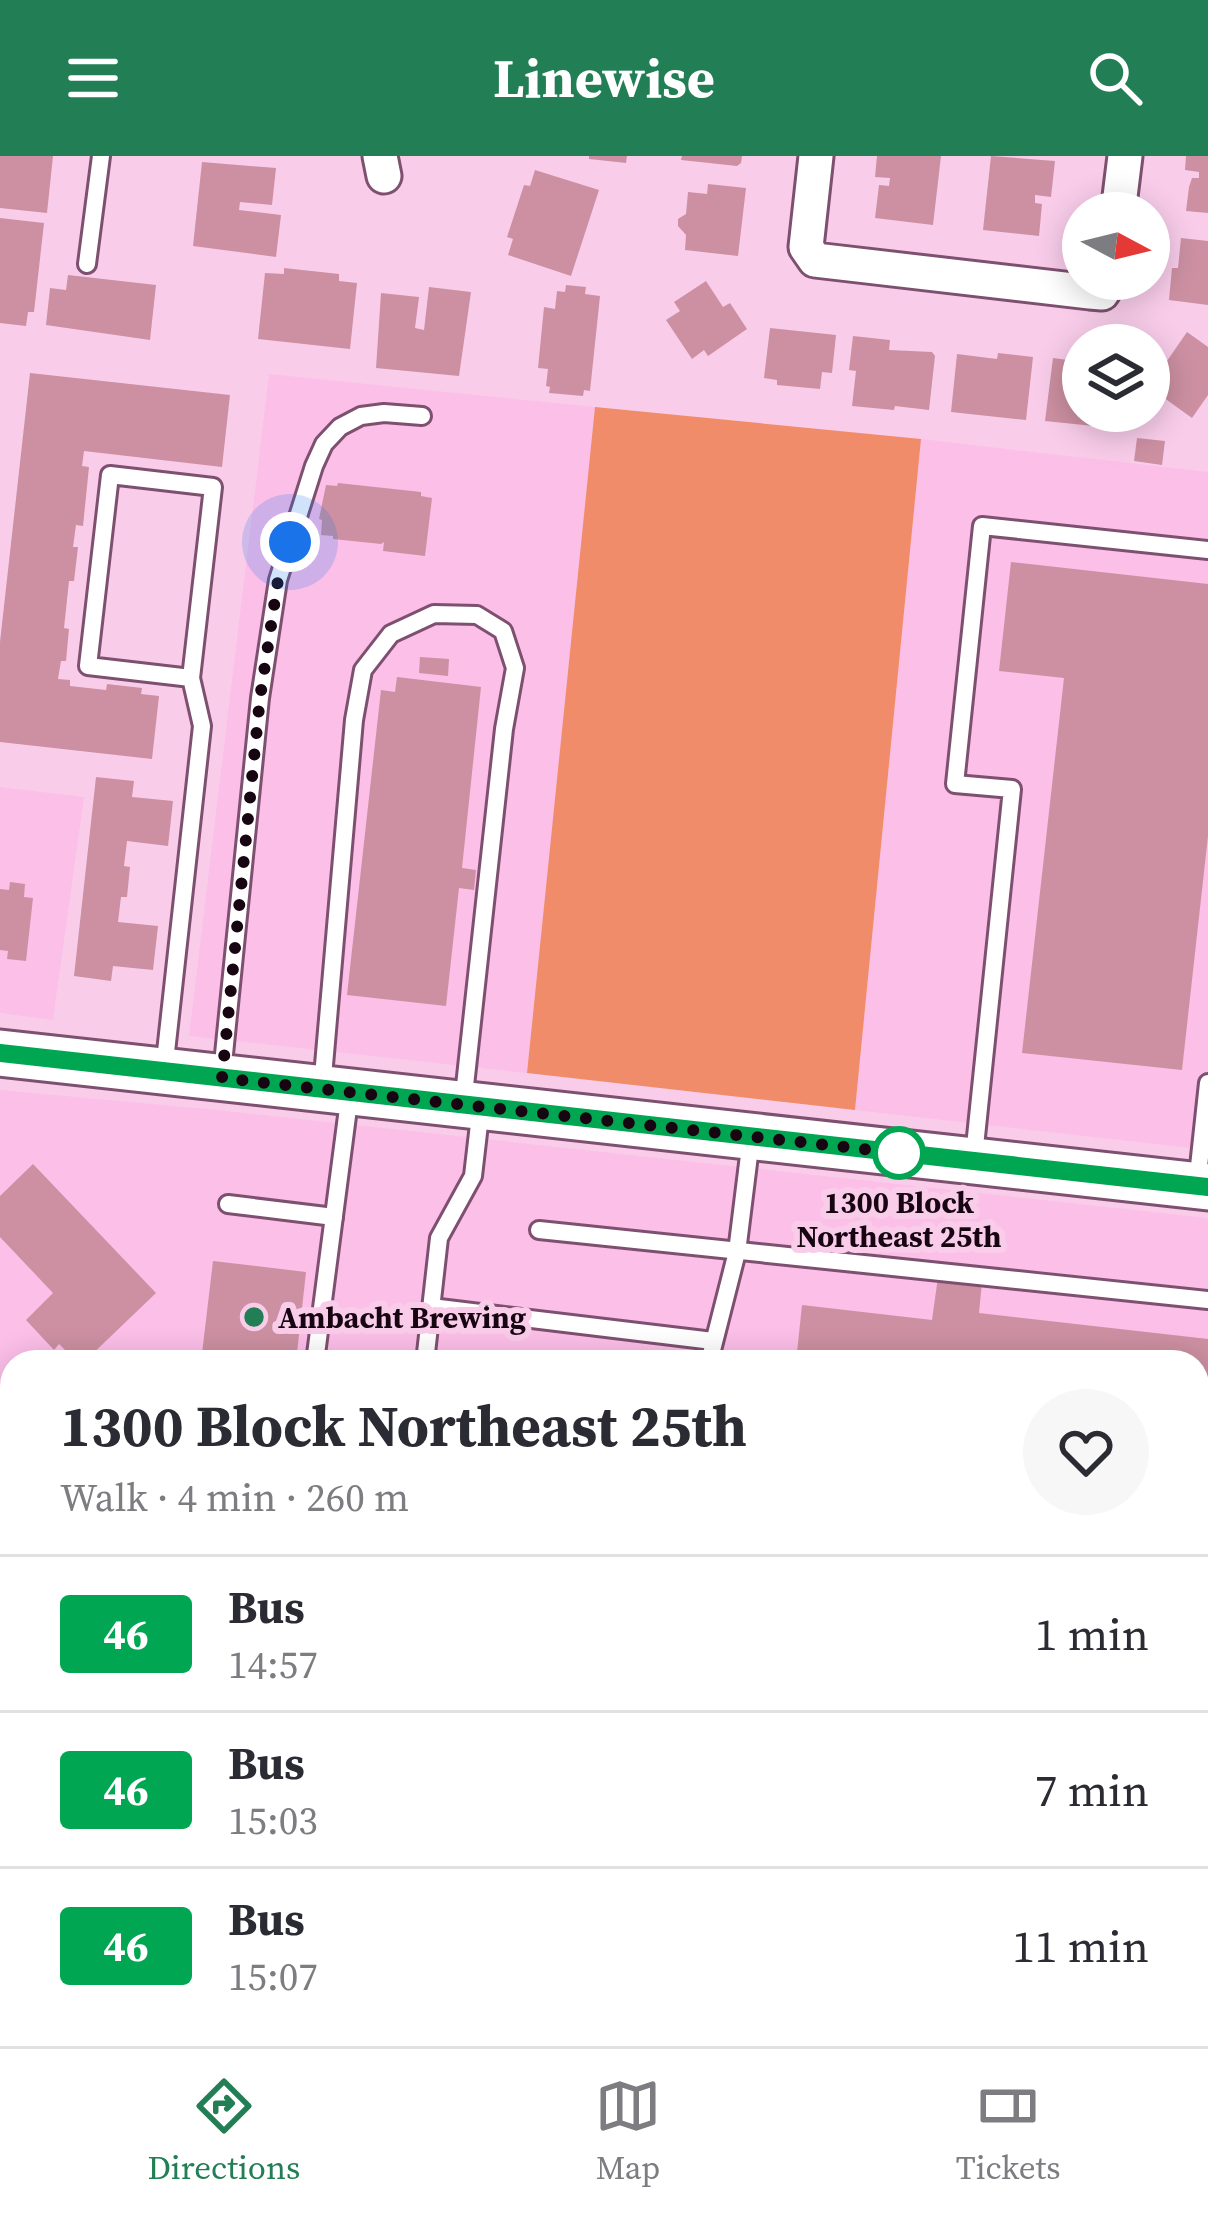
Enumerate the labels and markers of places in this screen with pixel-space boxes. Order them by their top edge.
marker: 1300 Block Northeast 25th [874,1128,924,1178]
place label: 1300 Block Northeast 25th [796,1182,1002,1257]
place label: Ambacht Brewing [278,1297,526,1338]
marker: Ambacht Brewing [241,1304,267,1330]

